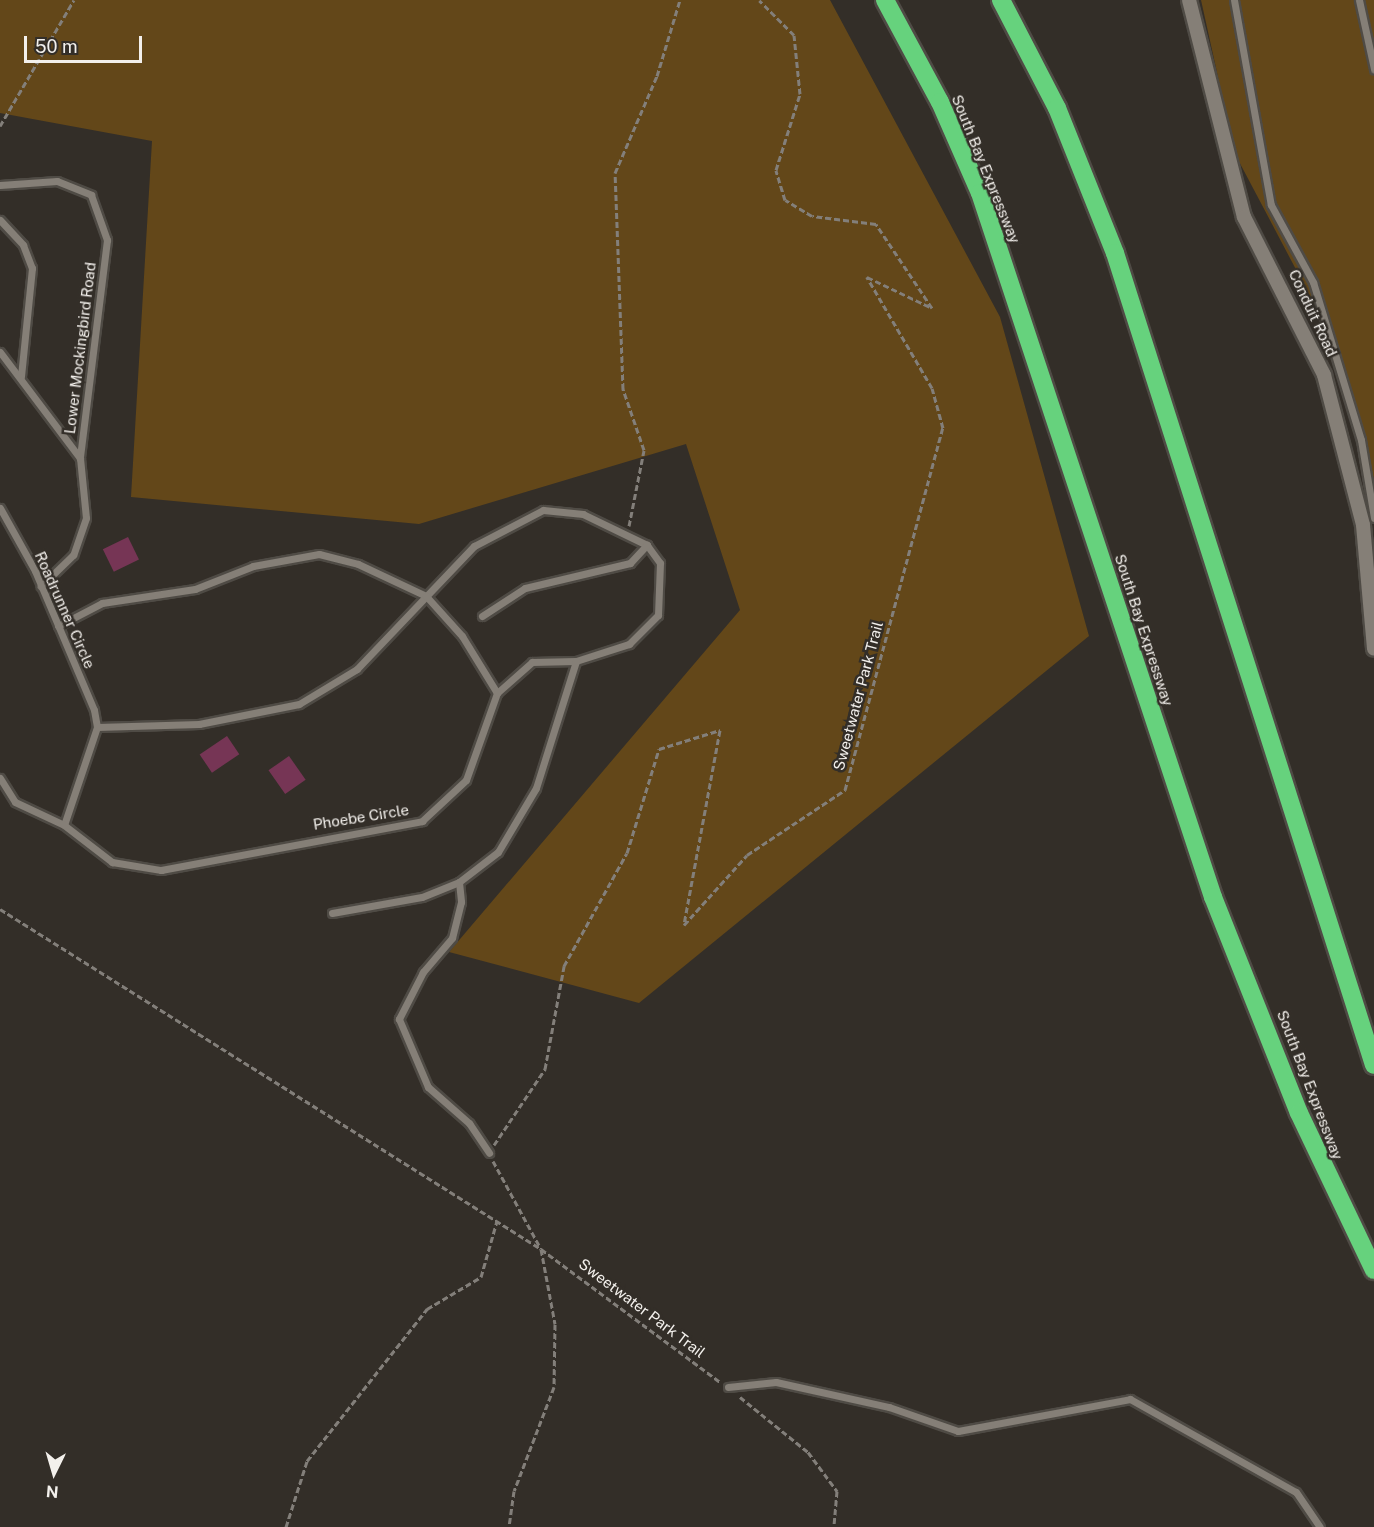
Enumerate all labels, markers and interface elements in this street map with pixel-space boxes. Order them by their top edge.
scale bar [27,24,146,62]
text: 50 m [35,36,78,57]
street label: South Bay Expressway [948,92,1024,246]
street label: Lower Mockingbird Road [61,261,99,435]
street label: Conduit Road [1285,267,1341,359]
street label: Roadrunner Circle [31,549,99,671]
street label: South Bay Expressway [1111,552,1177,708]
street label: Sweetwater Park Trail [829,619,887,773]
street label: Phoebe Circle [312,801,410,833]
street label: South Bay Expressway [1273,1008,1347,1162]
street label: Sweetwater Park Trail [575,1255,709,1361]
north arrow [24,1443,84,1503]
text: N [45,1481,59,1501]

